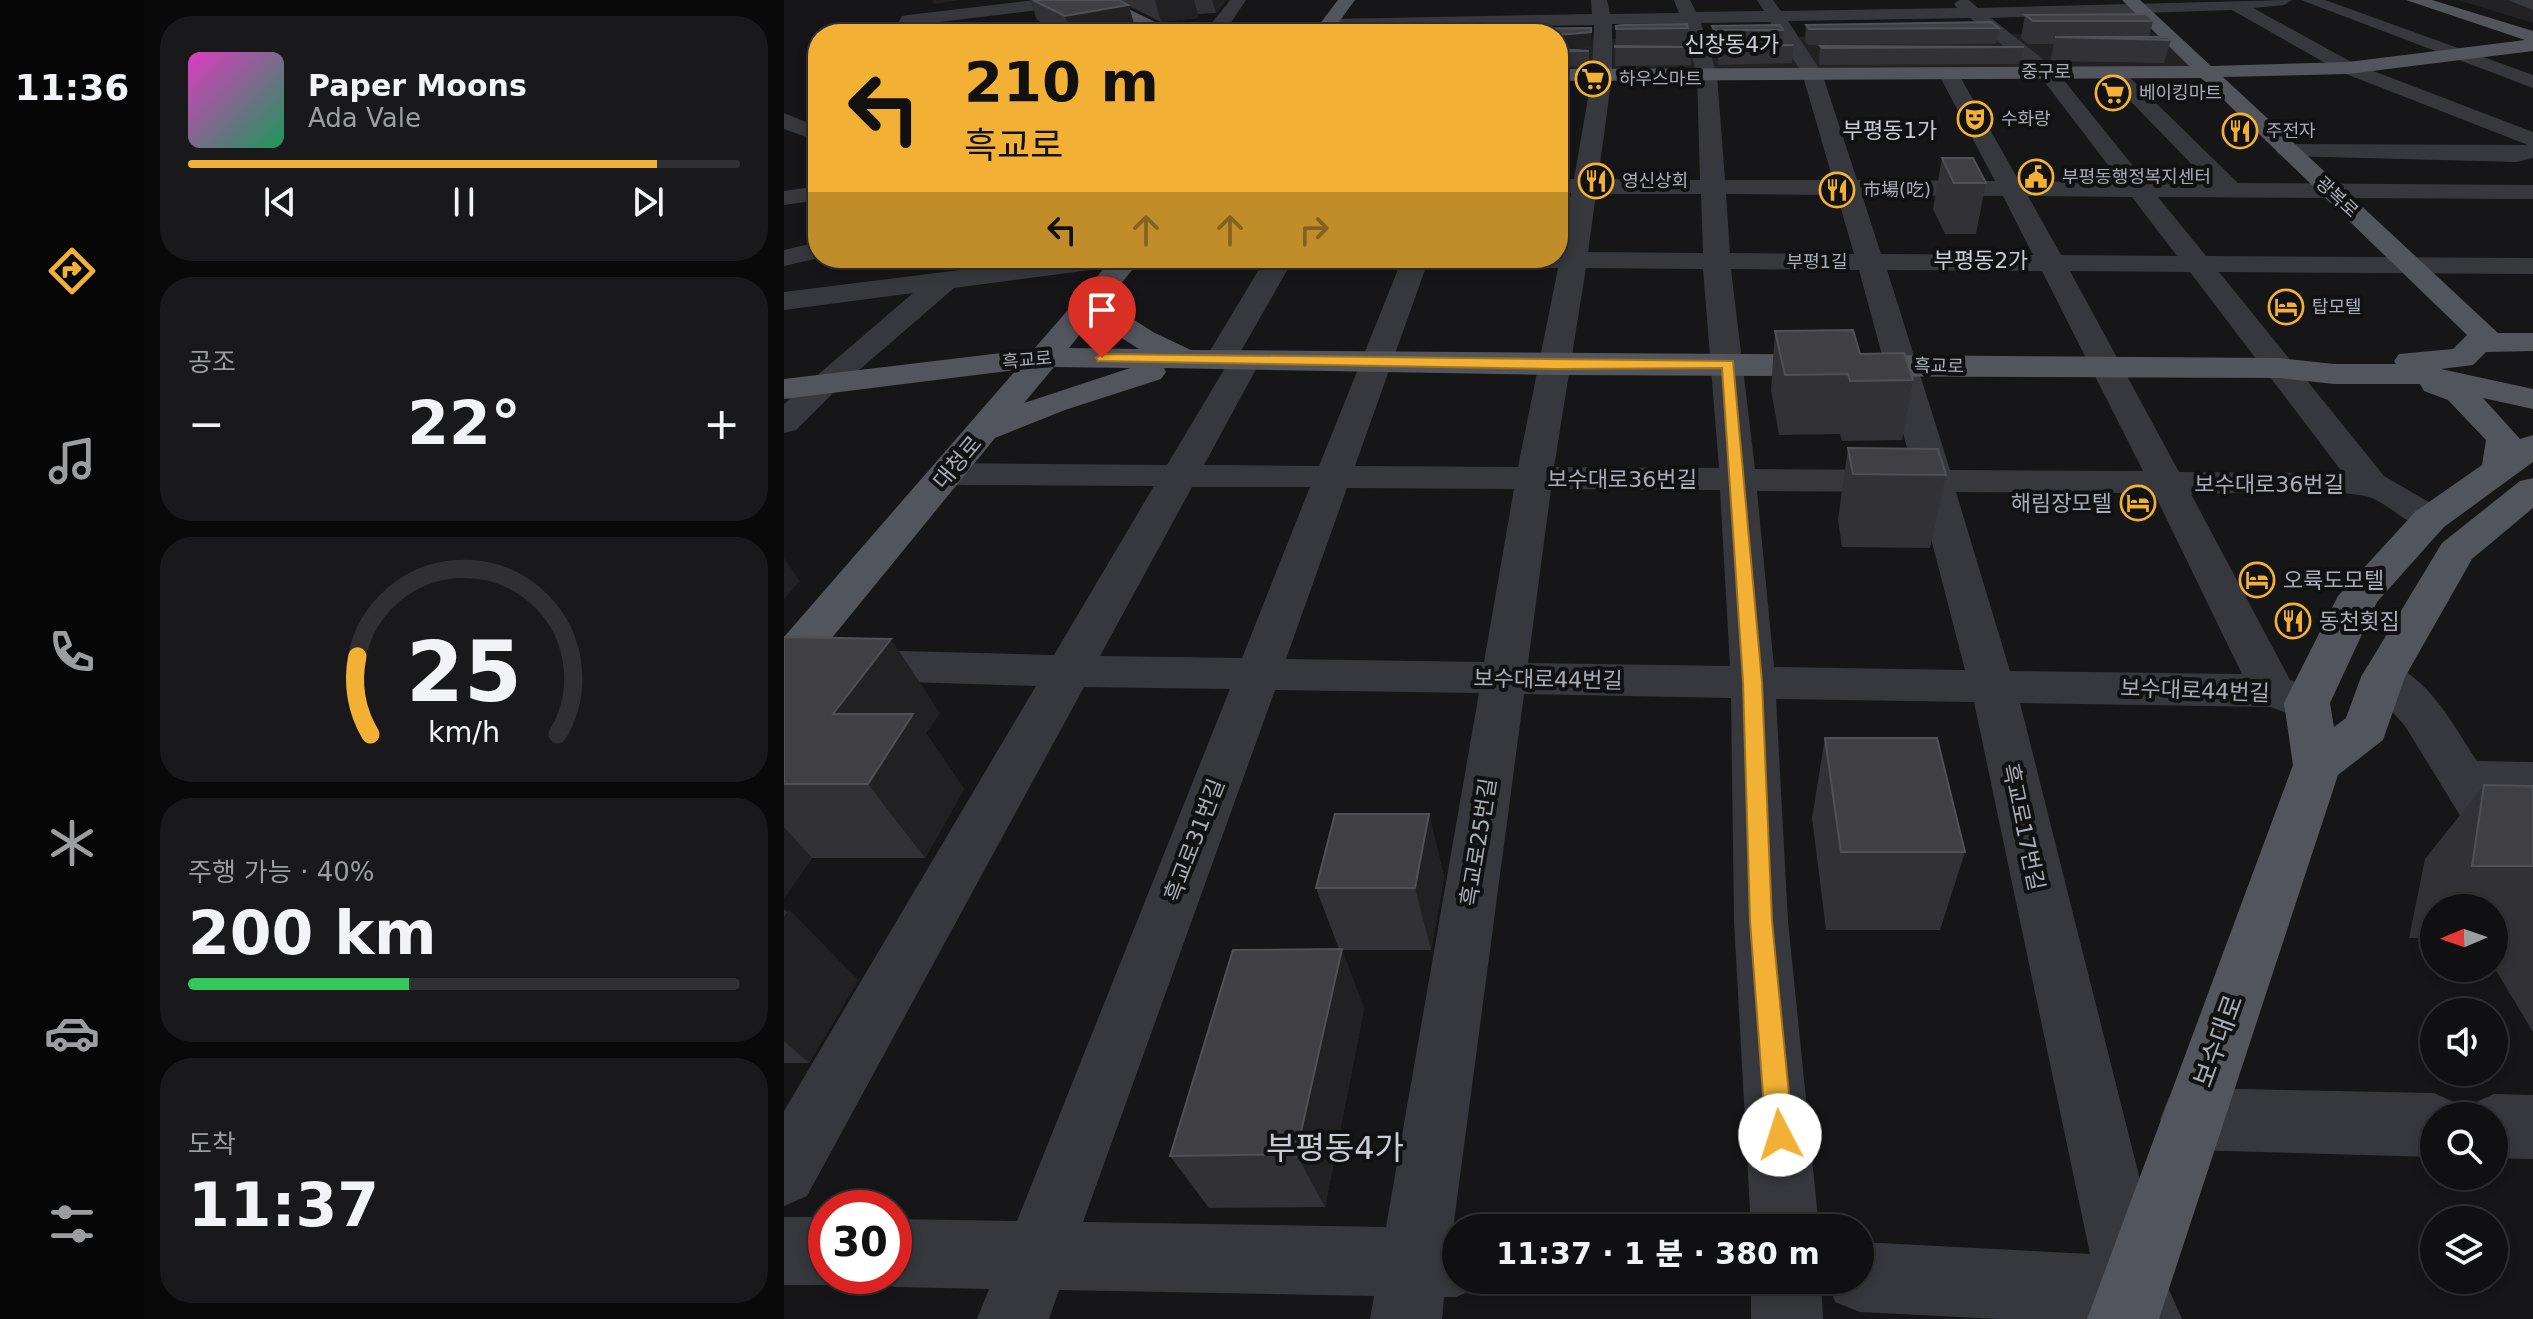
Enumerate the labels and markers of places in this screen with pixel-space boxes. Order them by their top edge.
supermarket icon: 하우스마트 [1574,60,1612,98]
place label: 하우스마트 [1619,68,1702,89]
supermarket icon: 베이킹마트 [2094,74,2132,112]
place label: 베이킹마트 [2139,82,2222,103]
theatre icon: 수화랑 [1956,100,1994,138]
place label: 수화랑 [2001,108,2051,129]
restaurant icon: 주전자 [2221,112,2259,150]
place label: 주전자 [2266,120,2316,141]
public building icon: 부평동행정복지센터 [2017,158,2055,196]
restaurant icon: 영신상회 [1577,162,1615,200]
place label: 부평동행정복지센터 [2062,166,2211,187]
place label: 영신상회 [1622,170,1688,191]
restaurant icon: 市場(吃) [1818,171,1856,209]
place label: 市場(吃) [1863,179,1931,200]
pin [1068,276,1136,358]
hotel icon: 탑모텔 [2267,288,2305,326]
place label: 탑모텔 [2312,296,2362,317]
hotel icon: 해림장모텔 [2119,484,2157,522]
place label: 해림장모텔 [2011,491,2112,516]
hotel icon: 오륙도모텔 [2238,561,2276,599]
place label: 오륙도모텔 [2283,568,2384,593]
restaurant icon: 동천횟집 [2274,602,2312,640]
place label: 동천횟집 [2319,609,2400,634]

